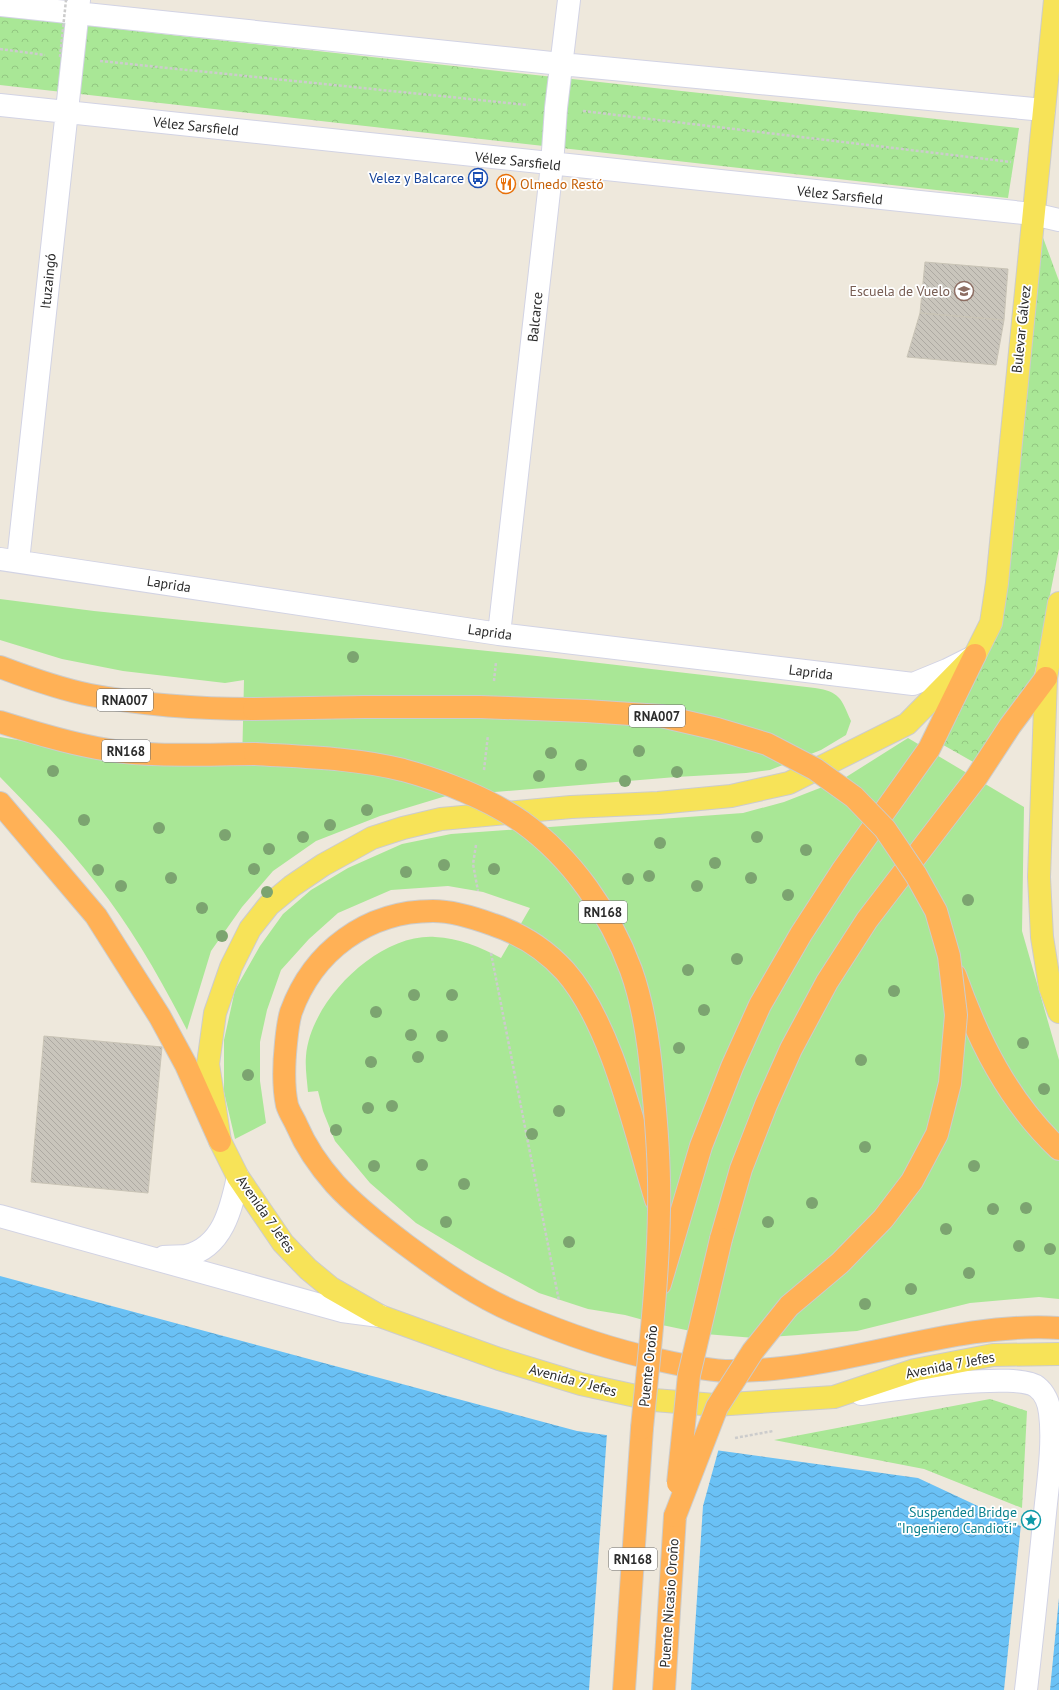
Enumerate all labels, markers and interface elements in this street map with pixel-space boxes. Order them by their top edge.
street label: Vélez Sarsfield [151,112,240,139]
street label: Vélez Sarsfield [473,147,562,174]
bus stop icon: Velez y Balcarce [467,167,489,189]
place label: Velez y Balcarce [368,169,464,187]
restaurant icon: Olmedo Restó [495,173,517,195]
place label: Olmedo Restó [520,175,604,193]
street label: Vélez Sarsfield [795,181,884,208]
street label: Ituzaingó [36,252,60,310]
school or university icon: Escuela de Vuelo [953,280,975,302]
place label: Escuela de Vuelo [849,282,950,300]
street label: Bulevar Gálvez [1007,284,1035,374]
street label: Balcarce [523,291,547,343]
street label: Laprida [146,572,192,596]
street label: Laprida [467,620,513,644]
street label: Laprida [788,660,834,684]
road number: RNA007 [97,689,153,711]
road number: RNA007 [629,705,685,727]
road number: RN168 [102,740,150,762]
road number: RN168 [579,901,627,923]
street label: Avenida 7 Jefes [233,1172,299,1256]
street label: Puente Oroño [635,1324,661,1408]
street label: Avenida 7 Jefes [904,1348,996,1382]
street label: Avenida 7 Jefes [527,1360,619,1400]
place label: Suspended Bridge "Ingeniero Candioti" [897,1503,1017,1537]
place icon: Suspended Bridge "Ingeniero Candioti" [1020,1509,1042,1531]
street label: Puente Nicasio Oroño [656,1538,682,1668]
road number: RN168 [609,1548,657,1570]

